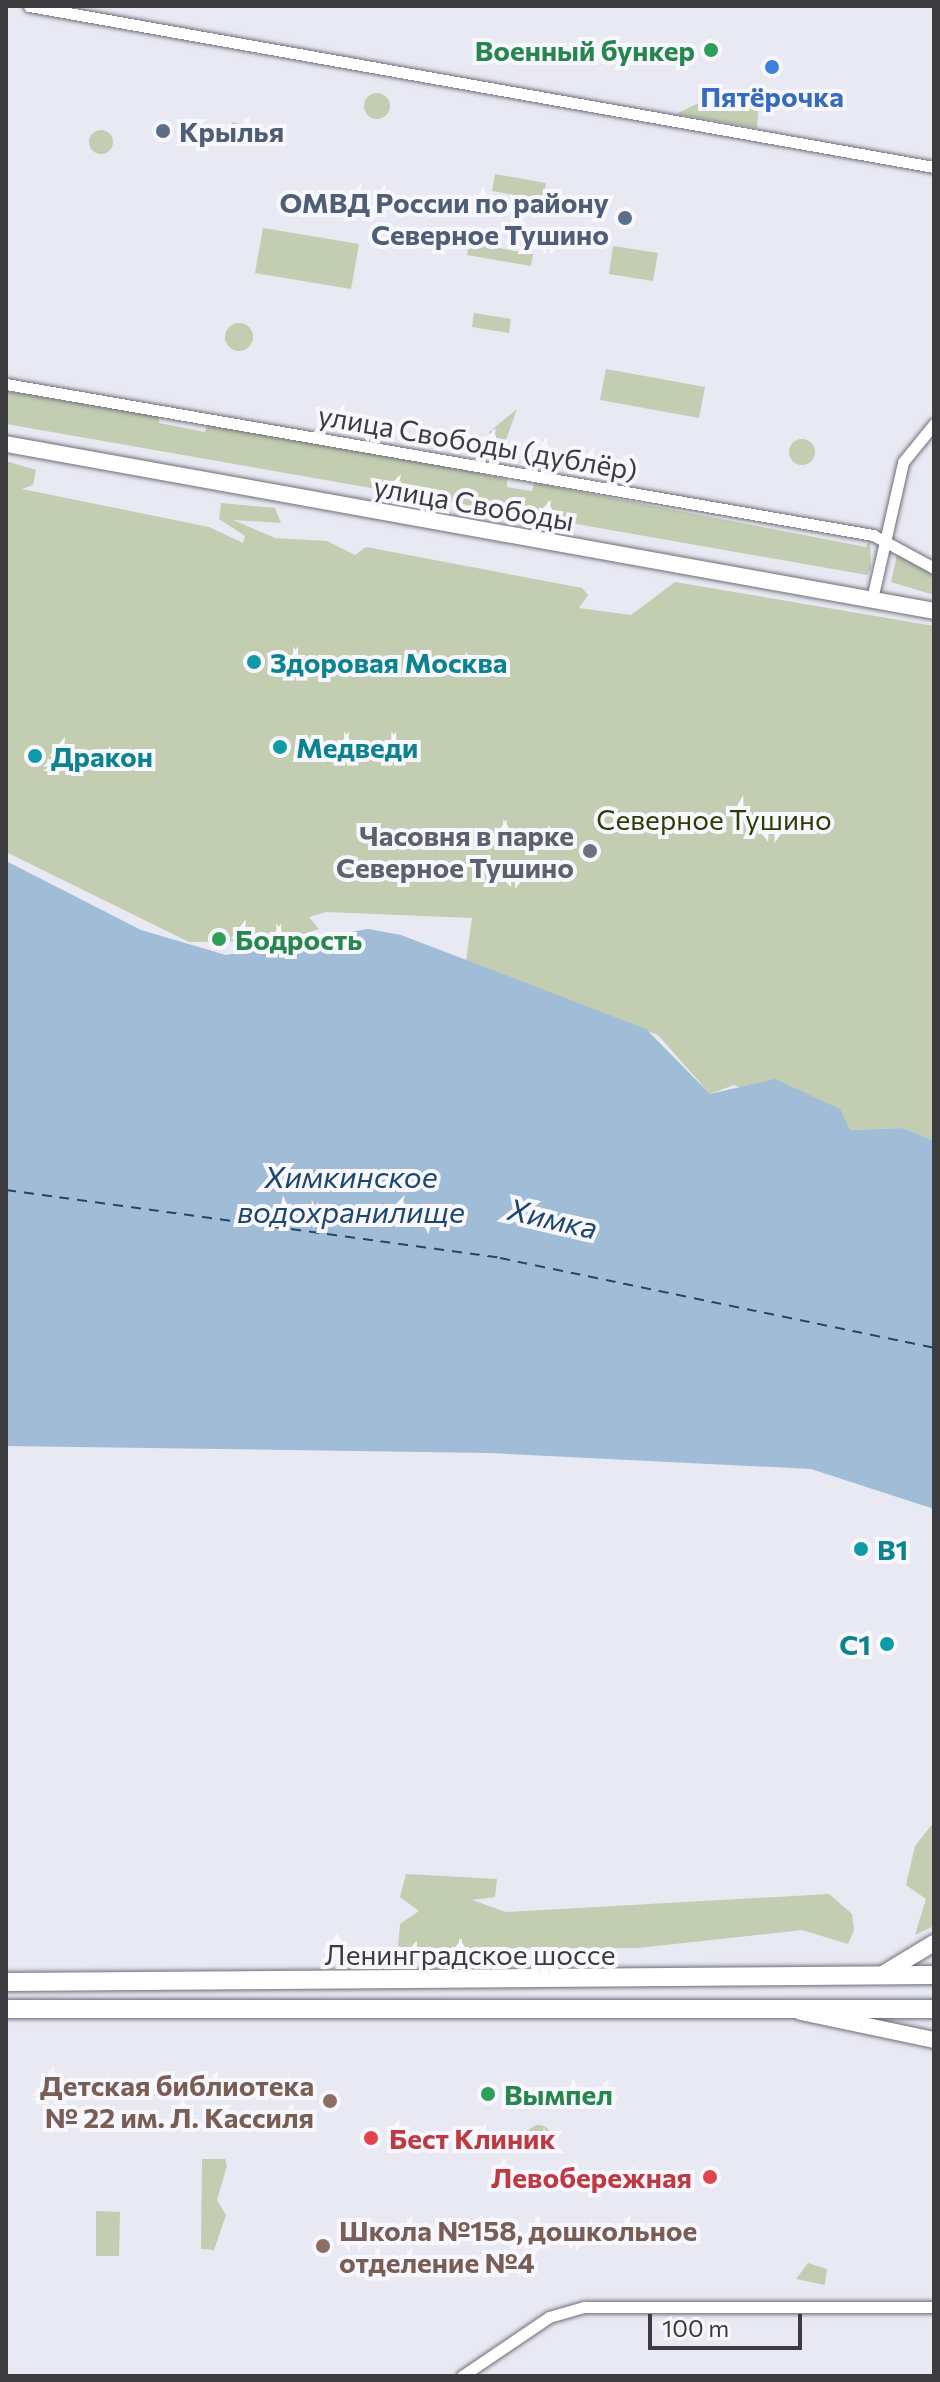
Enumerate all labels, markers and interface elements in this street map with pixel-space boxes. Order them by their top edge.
place label: Военный бункер [475,33,695,67]
marker: Военный бункер [702,41,720,59]
marker: Пятёрочка [763,58,781,76]
place label: Пятёрочка [700,79,844,113]
place label: Крылья [179,114,284,148]
marker: Крылья [154,122,172,140]
place label: ОМВД России по району Северное Тушино [280,185,609,251]
marker: ОМВД России по району Северное Тушино [616,209,634,227]
street label: улица Свободы (дублёр) [316,397,640,487]
street label: улица Свободы [371,469,577,537]
place label: Здоровая Москва [270,645,507,679]
marker: Здоровая Москва [245,653,263,671]
place label: Медведи [296,730,418,764]
marker: Медведи [271,738,289,756]
place label: Дракон [51,739,153,773]
marker: Дракон [26,747,44,765]
park label: Северное Тушино [596,802,832,836]
place label: Часовня в парке Северное Тушино [336,818,574,884]
marker: Часовня в парке Северное Тушино [581,842,599,860]
place label: Бодрость [235,922,362,956]
marker: Бодрость [210,930,228,948]
water label: Химкинское водохранилище [237,1158,465,1228]
water label: Химка [505,1190,601,1246]
place label: B1 [877,1532,908,1566]
marker: B1 [852,1540,870,1558]
place label: C1 [839,1627,871,1661]
marker: C1 [878,1635,896,1653]
street label: Ленинградское шоссе [325,1937,615,1971]
place label: Детская библиотека № 22 им. Л. Кассиля [40,2068,314,2134]
place label: Вымпел [504,2077,613,2111]
marker: Вымпел [479,2085,497,2103]
marker: Детская библиотека № 22 им. Л. Кассиля [321,2092,339,2110]
place label: Бест Клиник [389,2121,555,2155]
marker: Бест Клиник [360,2127,382,2149]
place label: Левобережная [491,2160,692,2194]
marker: Левобережная [699,2166,721,2188]
place label: Школа №158, дошкольное отделение №4 [339,2213,698,2279]
marker: Школа №158, дошкольное отделение №4 [314,2237,332,2255]
scale bar [652,2298,806,2348]
text: 100 m [662,2313,729,2342]

